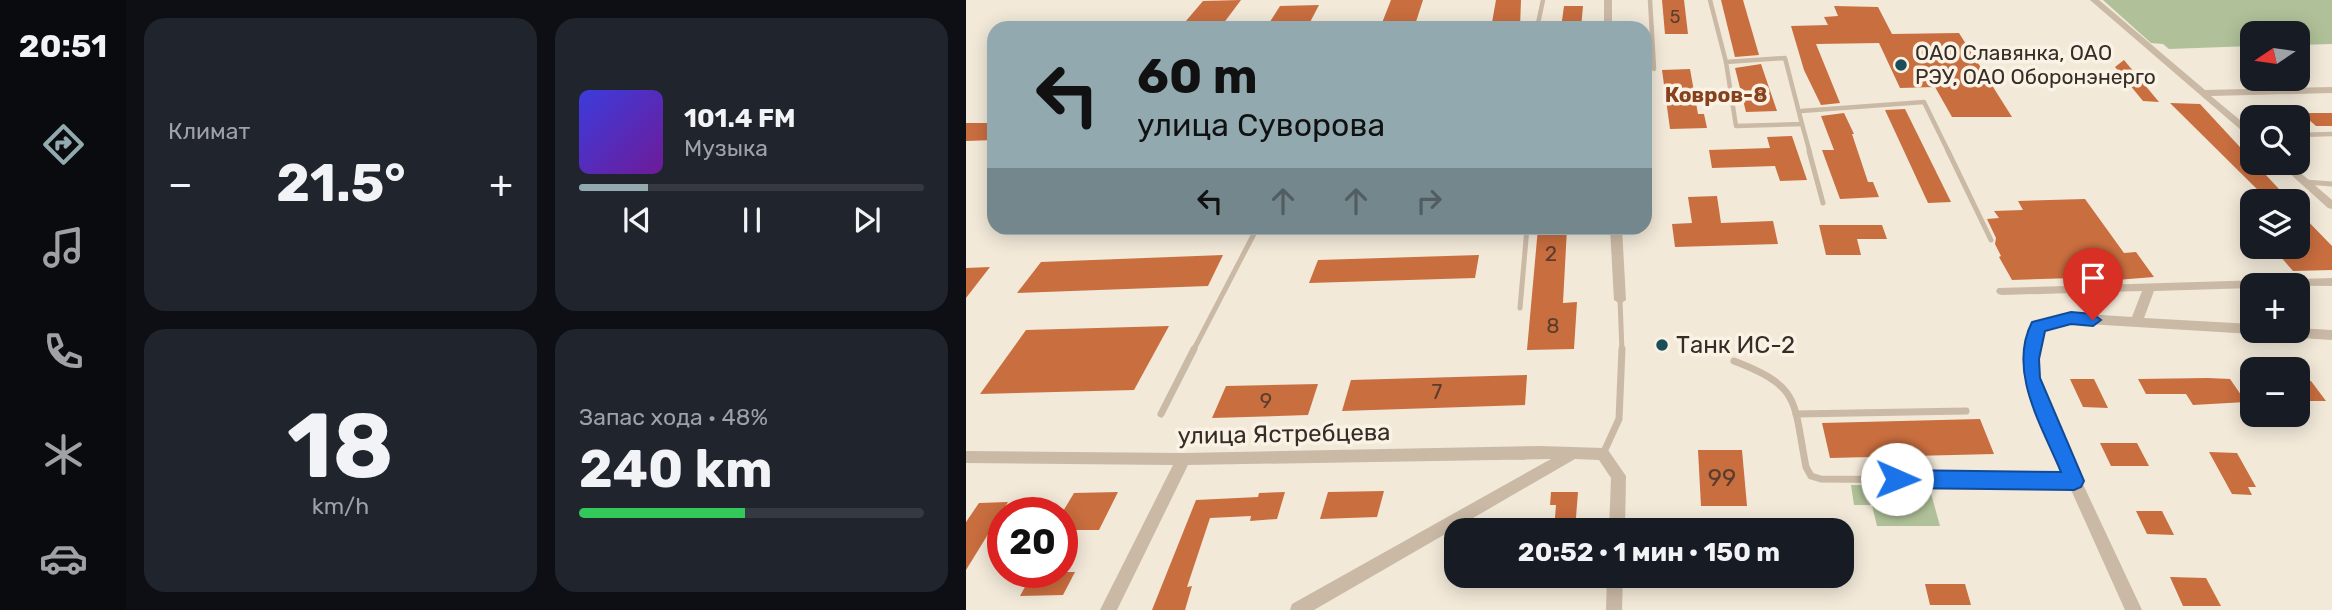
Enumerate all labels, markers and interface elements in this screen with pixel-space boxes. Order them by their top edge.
house number: 5 [1670,6,1680,28]
north arrow [2240,21,2310,91]
map controls [2240,21,2310,427]
text: 20:51 [19,27,107,65]
place label: ОАО Славянка, ОАО РЭУ, ОАО Оборонэнерго [1915,40,2156,89]
text: 60 m [1137,47,1258,105]
icon: left [1022,49,1113,140]
marker: ОАО Славянка, ОАО РЭУ, ОАО Оборонэнерго [1893,57,1909,73]
district label: Ковров-8 [1665,82,1767,107]
text: 101.4 FM [684,103,796,134]
button: search [2240,105,2310,175]
text: улица Суворова [1137,106,1385,144]
text: Климат [168,117,250,145]
icon: directions [39,120,88,169]
text: Музыка [684,134,768,162]
text: 21.5° [276,152,406,214]
text: − [168,161,193,207]
text: + [489,161,513,207]
icon: left [1191,182,1229,220]
icon: ahead [1264,182,1302,220]
icon: ahead [1337,182,1375,220]
icon: right [1410,182,1448,220]
button: layers [2240,189,2310,259]
icon: previous [618,201,656,239]
icon: pause [733,201,771,239]
icon: next [848,201,886,239]
icon: music [39,223,88,272]
house number: 2 [1545,241,1557,266]
pin [2063,248,2123,320]
icon: arrive [2074,259,2112,297]
button: + [2240,273,2310,343]
house number: 8 [1546,313,1560,338]
icon: phone [39,327,88,376]
place label: Танк ИС-2 [1676,331,1795,359]
marker: Танк ИС-2 [1654,337,1670,353]
button: − [2240,357,2310,427]
house number: 7 [1432,379,1443,404]
house number: 9 [1260,388,1272,413]
text: 18 [287,392,394,500]
text: Запас хода · 48% [579,403,768,431]
street label: улица Ястребцева [1177,418,1391,450]
icon: climate [39,430,88,479]
text: 240 km [579,438,773,500]
position arrow [1860,442,1934,516]
house number: 99 [1708,464,1736,492]
text: km/h [312,492,369,520]
speed limit sign: 20 [987,497,1078,588]
icon: car [39,534,88,583]
text: 20:52 · 1 мин · 150 m [1518,537,1780,568]

